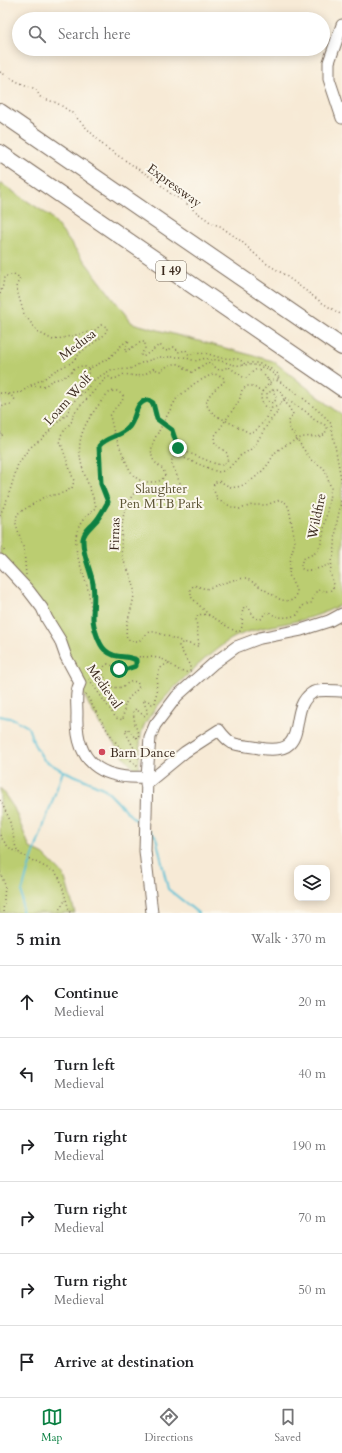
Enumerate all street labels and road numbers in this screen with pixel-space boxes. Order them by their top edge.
street label: Expressway [143,160,206,212]
road number: I 49 [156,261,186,281]
street label: Medusa [55,325,100,365]
street label: Loam Wolf [40,368,97,429]
street label: Wildfire [303,492,331,542]
street label: Firnas [105,517,125,551]
street label: Medieval [82,661,126,713]

